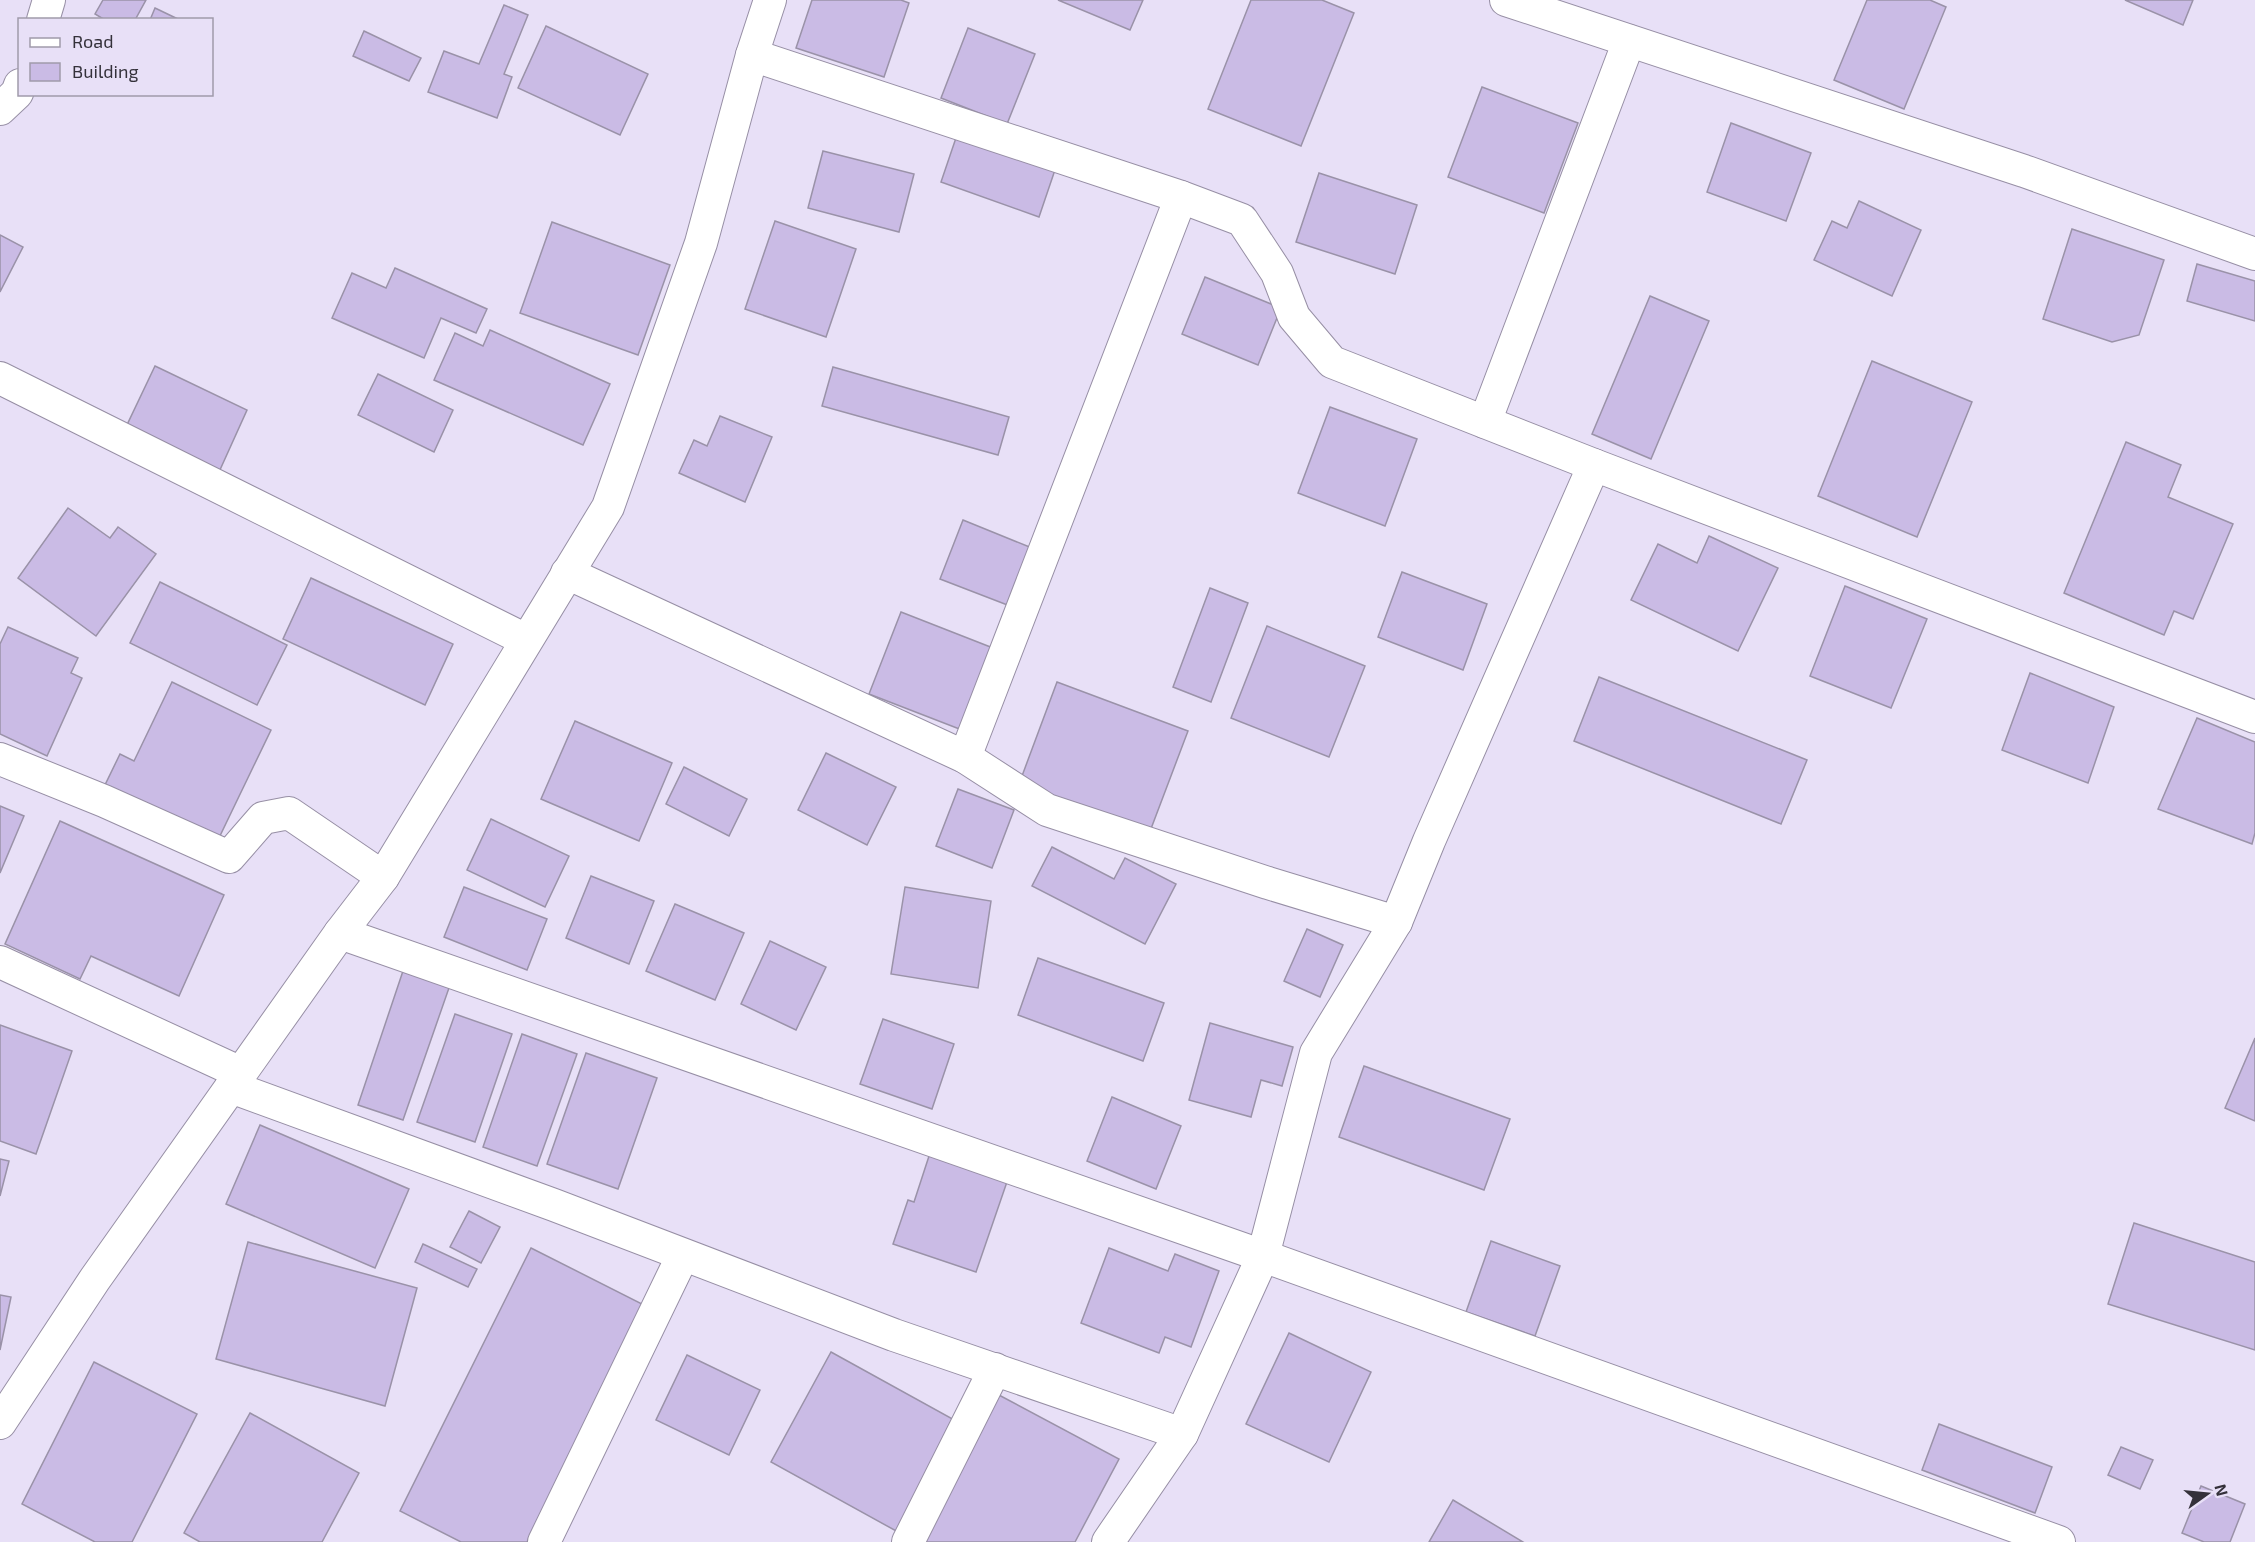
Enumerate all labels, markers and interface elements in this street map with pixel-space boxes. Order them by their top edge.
legend [18,18,213,96]
text: Road [72,30,113,52]
text: Building [72,60,139,82]
north arrow [2177,1464,2237,1524]
text: N [2211,1482,2233,1498]

